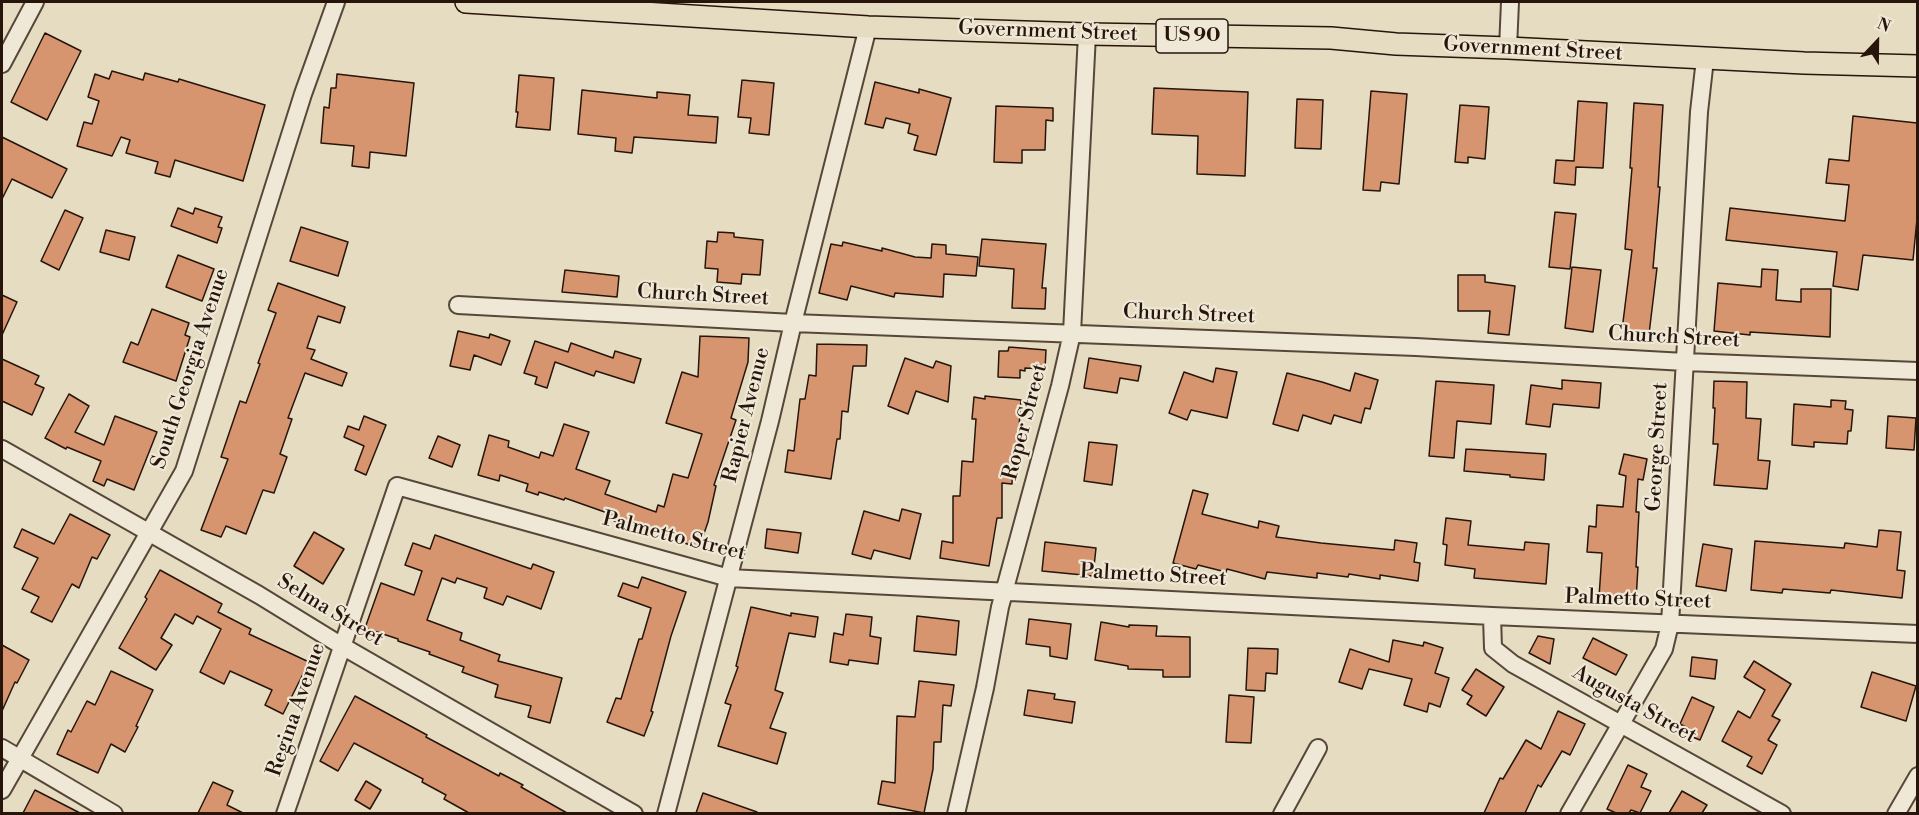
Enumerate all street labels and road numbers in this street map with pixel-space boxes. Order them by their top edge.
street label: Government Street [958,16,1138,48]
road number: US 90 [1156,19,1228,53]
street label: Government Street [1443,33,1623,67]
street label: South Georgia Avenue [147,266,235,472]
street label: Church Street [636,280,770,312]
street label: Church Street [1123,300,1255,330]
street label: Church Street [1607,322,1741,354]
street label: Rapier Avenue [718,345,776,485]
street label: Roper Street [998,361,1054,483]
street label: George Street [1642,382,1674,512]
street label: Palmetto Street [600,507,748,567]
street label: Palmetto Street [1079,560,1227,592]
street label: Selma Street [272,569,388,653]
street label: Palmetto Street [1564,585,1712,615]
street label: Regina Avenue [262,640,332,780]
street label: Augusta Street [1567,660,1701,750]

